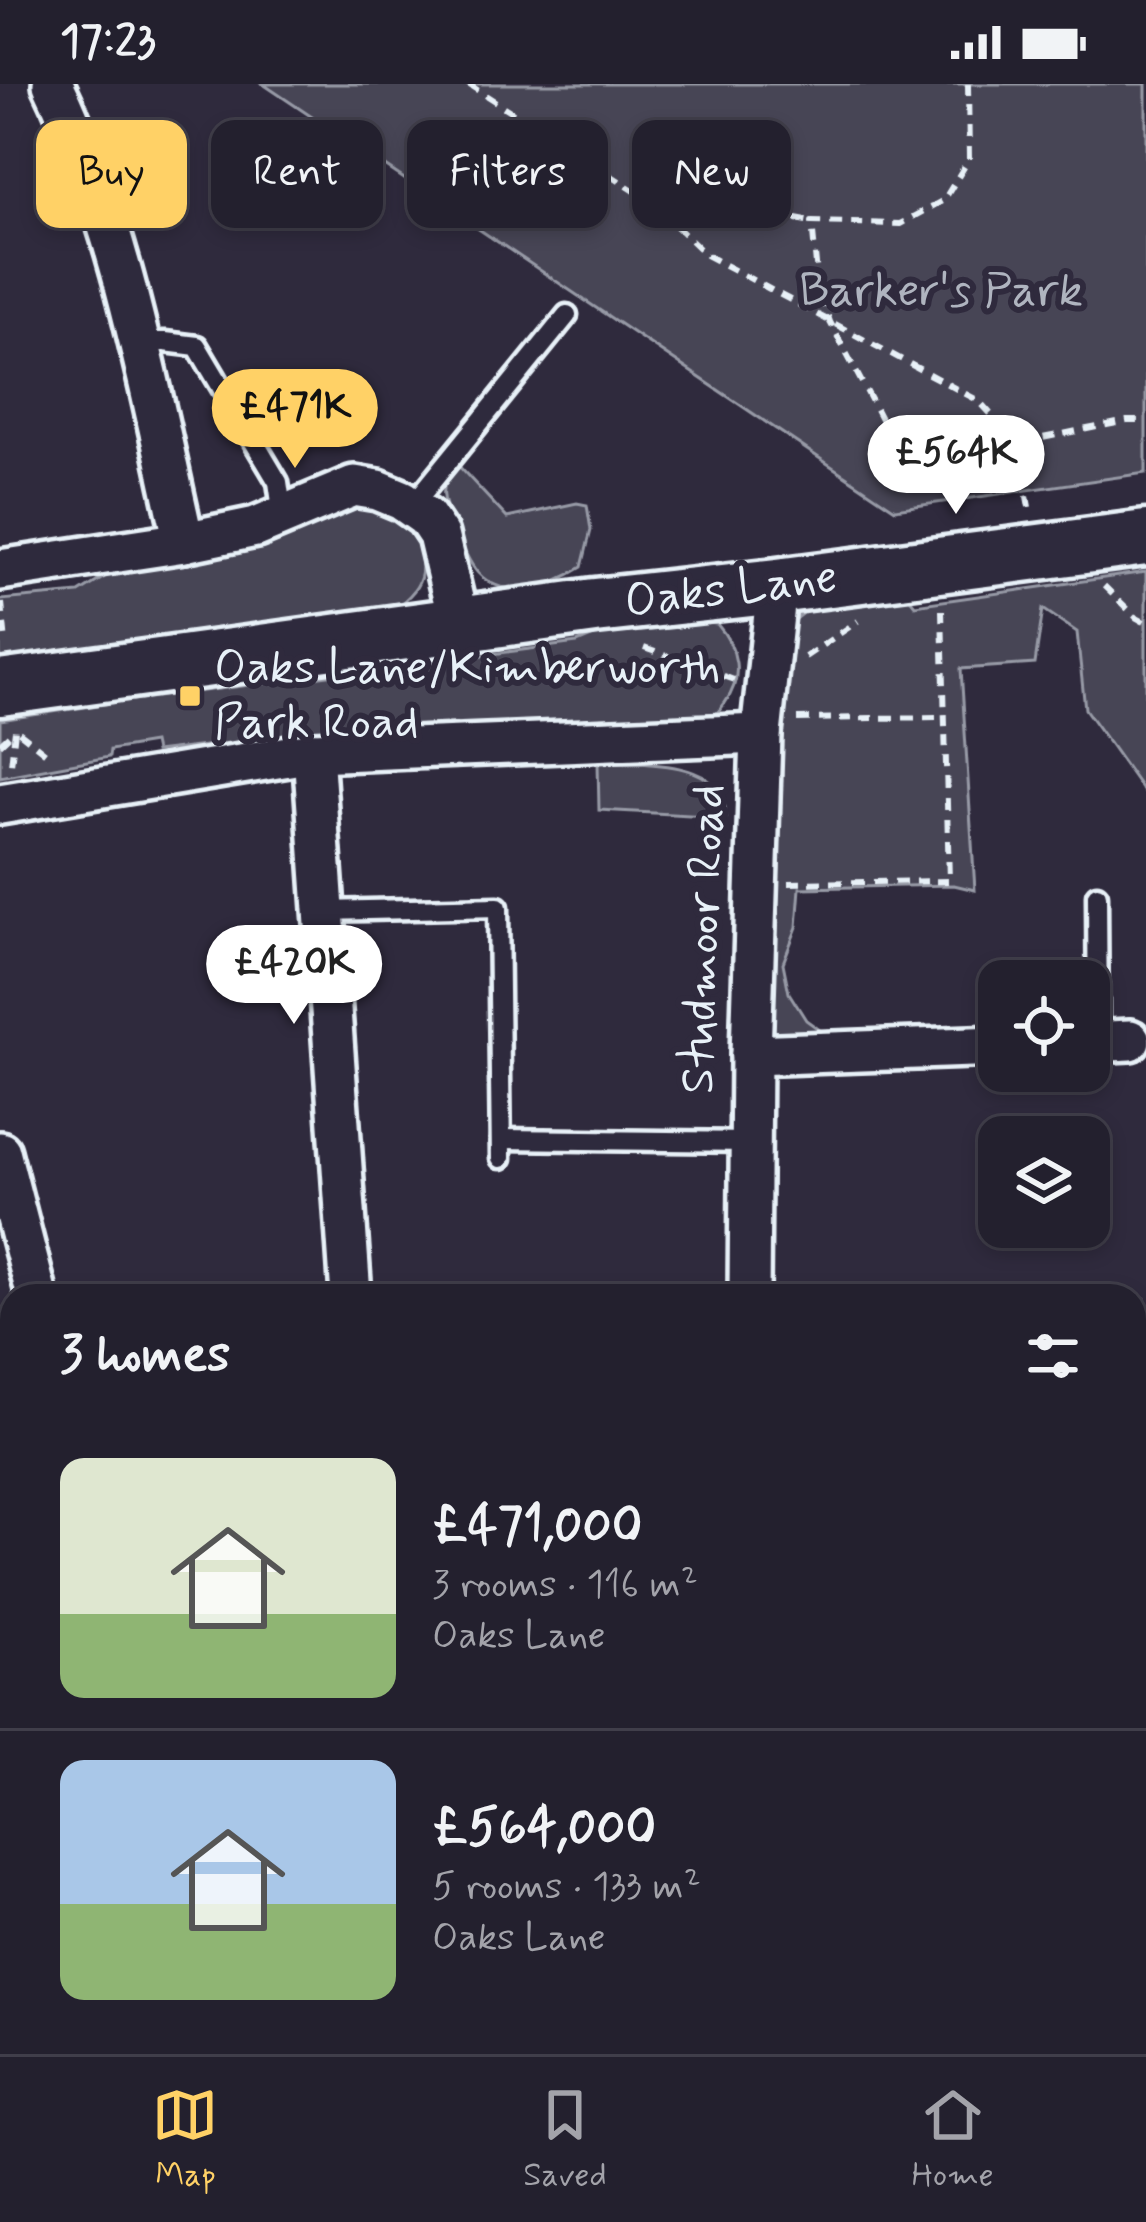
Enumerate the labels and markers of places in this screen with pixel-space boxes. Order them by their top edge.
pin: £471K [211,369,379,471]
pin: £564K [872,415,1040,517]
place label: Oaks Lane/Kimberworth Park Road [214,637,720,755]
marker: Oaks Lane/Kimberworth Park Road [177,683,203,709]
pin: £420K [210,925,378,1027]

